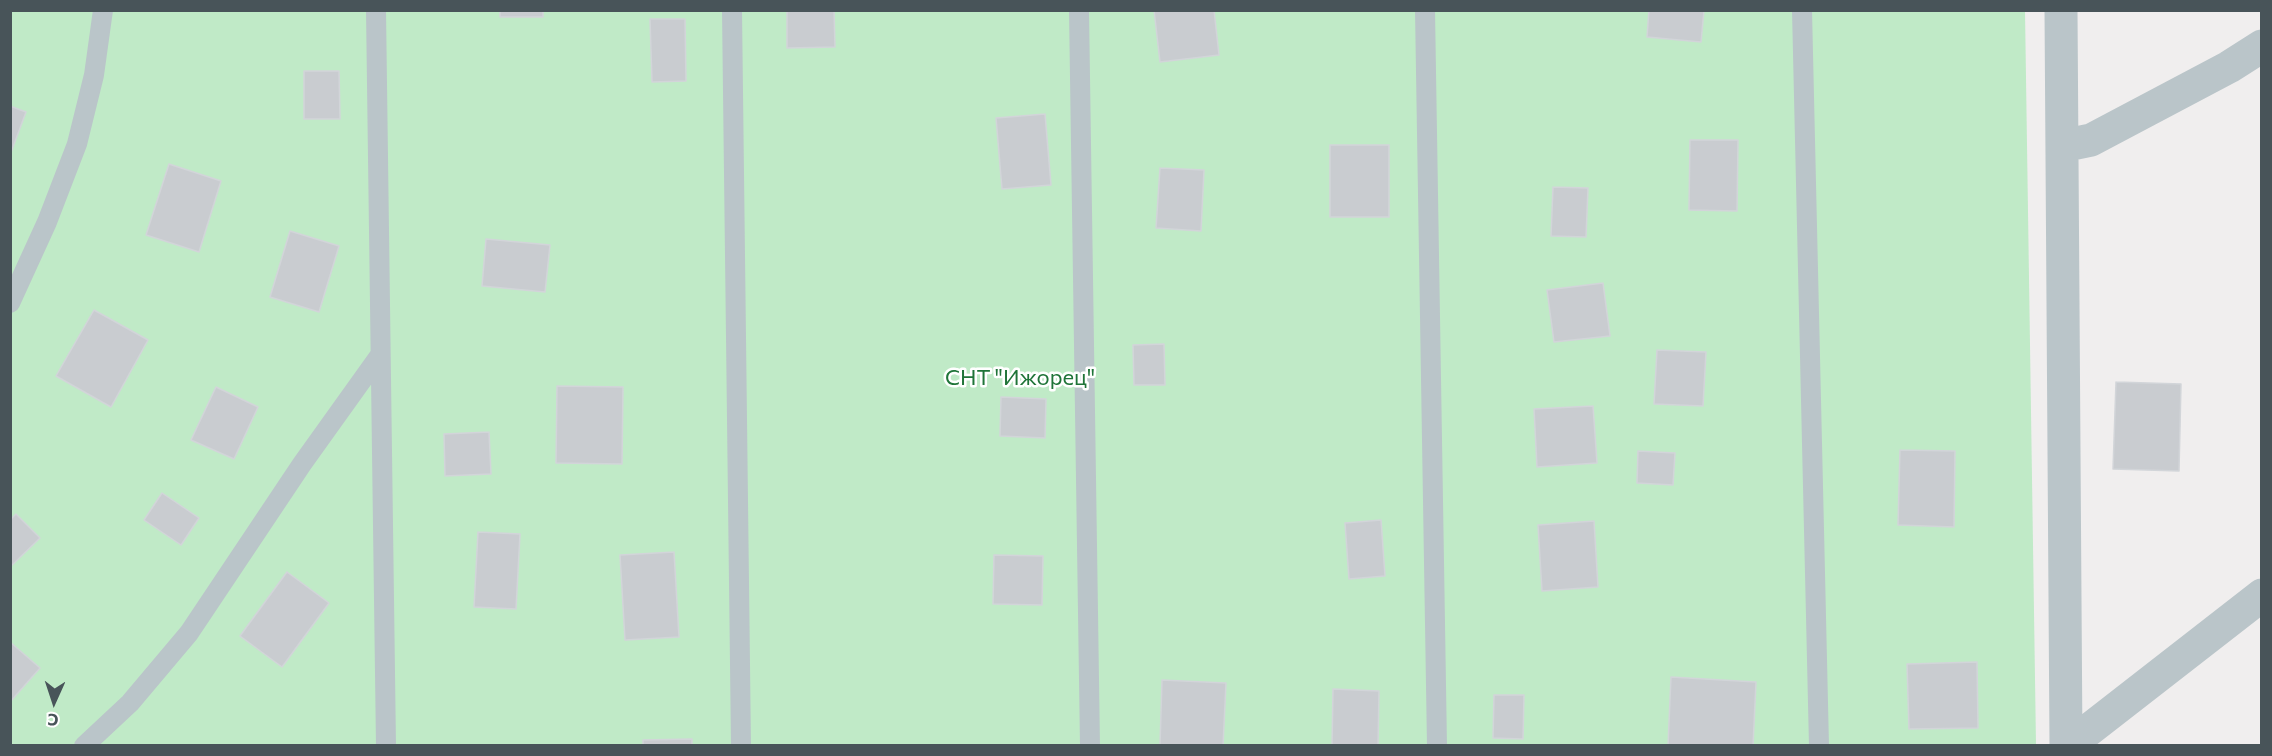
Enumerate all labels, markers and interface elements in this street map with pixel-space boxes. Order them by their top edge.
park label: СНТ "Ижорец" [945,365,1095,391]
north arrow [24,672,84,732]
text: С [47,711,59,730]

